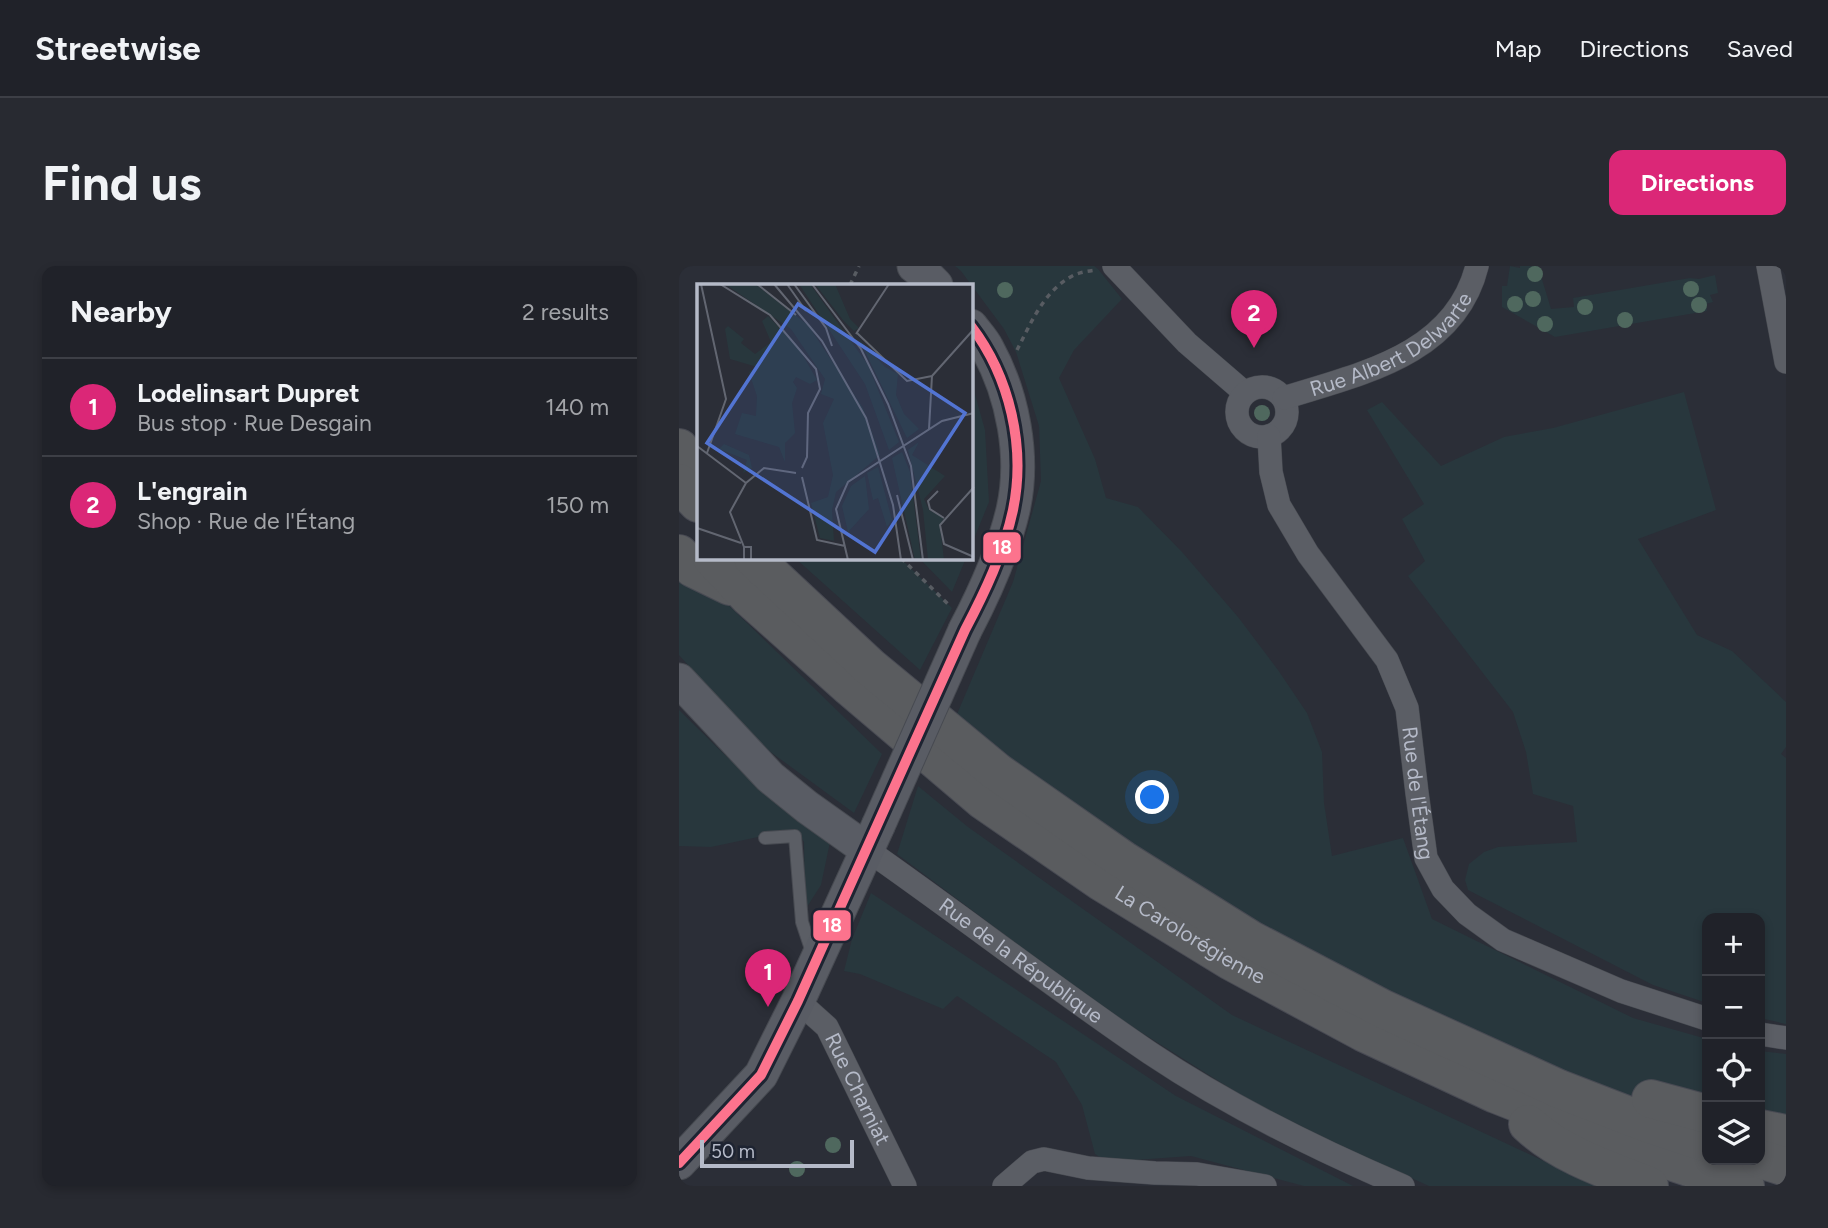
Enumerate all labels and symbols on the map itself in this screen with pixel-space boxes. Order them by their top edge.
inset map [697,284,973,560]
street label: Rue Albert Delwarte [1307,288,1477,401]
pin: 2 [1231,290,1277,348]
line badge: 18 [982,531,1022,564]
text: 18 [992,536,1012,559]
street label: Rue de l'Étang [1397,725,1439,861]
your location [1135,780,1169,814]
street label: La Carolorégienne [1111,880,1270,989]
street label: Rue de la République [934,892,1108,1029]
line badge: 18 [812,909,852,942]
text: 18 [822,914,842,937]
pin: 1 [745,949,791,1007]
street label: Rue Charniat [820,1029,896,1149]
scale bar [700,1137,854,1169]

